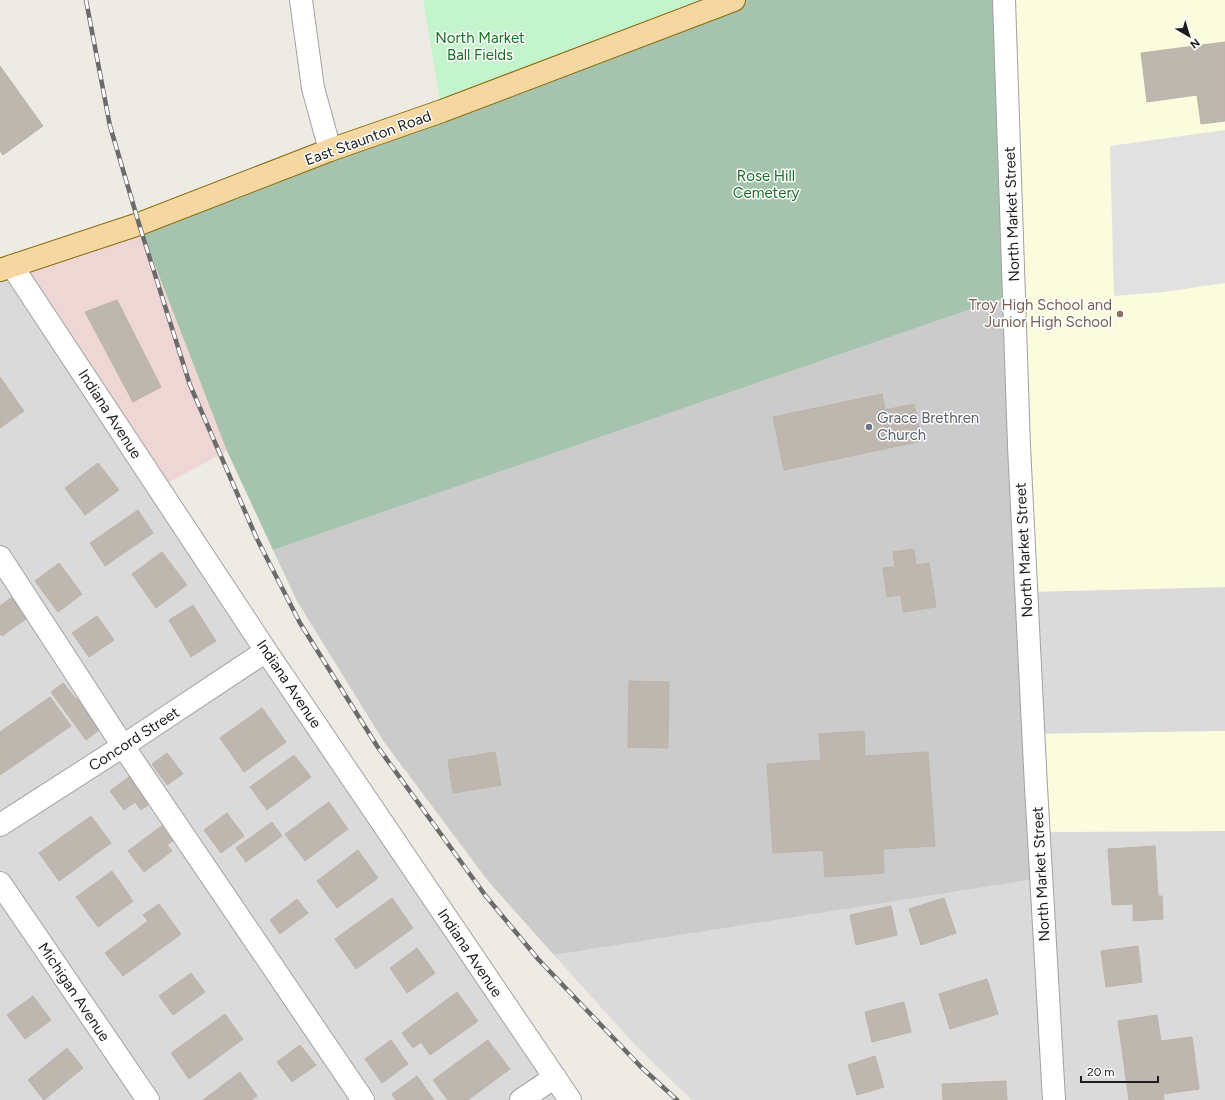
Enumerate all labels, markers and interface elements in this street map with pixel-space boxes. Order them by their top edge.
north arrow [1169,16,1209,56]
park label: North Market Ball Fields [435,29,525,64]
text: N [1187,36,1202,51]
street label: East Staunton Road [302,107,434,169]
street label: North Market Street [1001,146,1023,282]
park label: Rose Hill Cemetery [733,167,799,202]
place label: Troy High School and Junior High School [969,296,1112,331]
marker: Troy High School and Junior High School [1115,309,1125,319]
street label: Indiana Avenue [74,366,146,462]
place label: Grace Brethren Church [877,409,979,444]
marker: Grace Brethren Church [864,422,874,432]
street label: North Market Street [1011,482,1037,618]
street label: Indiana Avenue [253,636,325,732]
street label: Concord Street [85,703,183,775]
street label: North Market Street [1028,806,1054,942]
street label: Indiana Avenue [434,905,506,1001]
street label: Michigan Avenue [34,939,114,1045]
scale bar [1081,1058,1158,1084]
text: 20 m [1087,1065,1115,1079]

